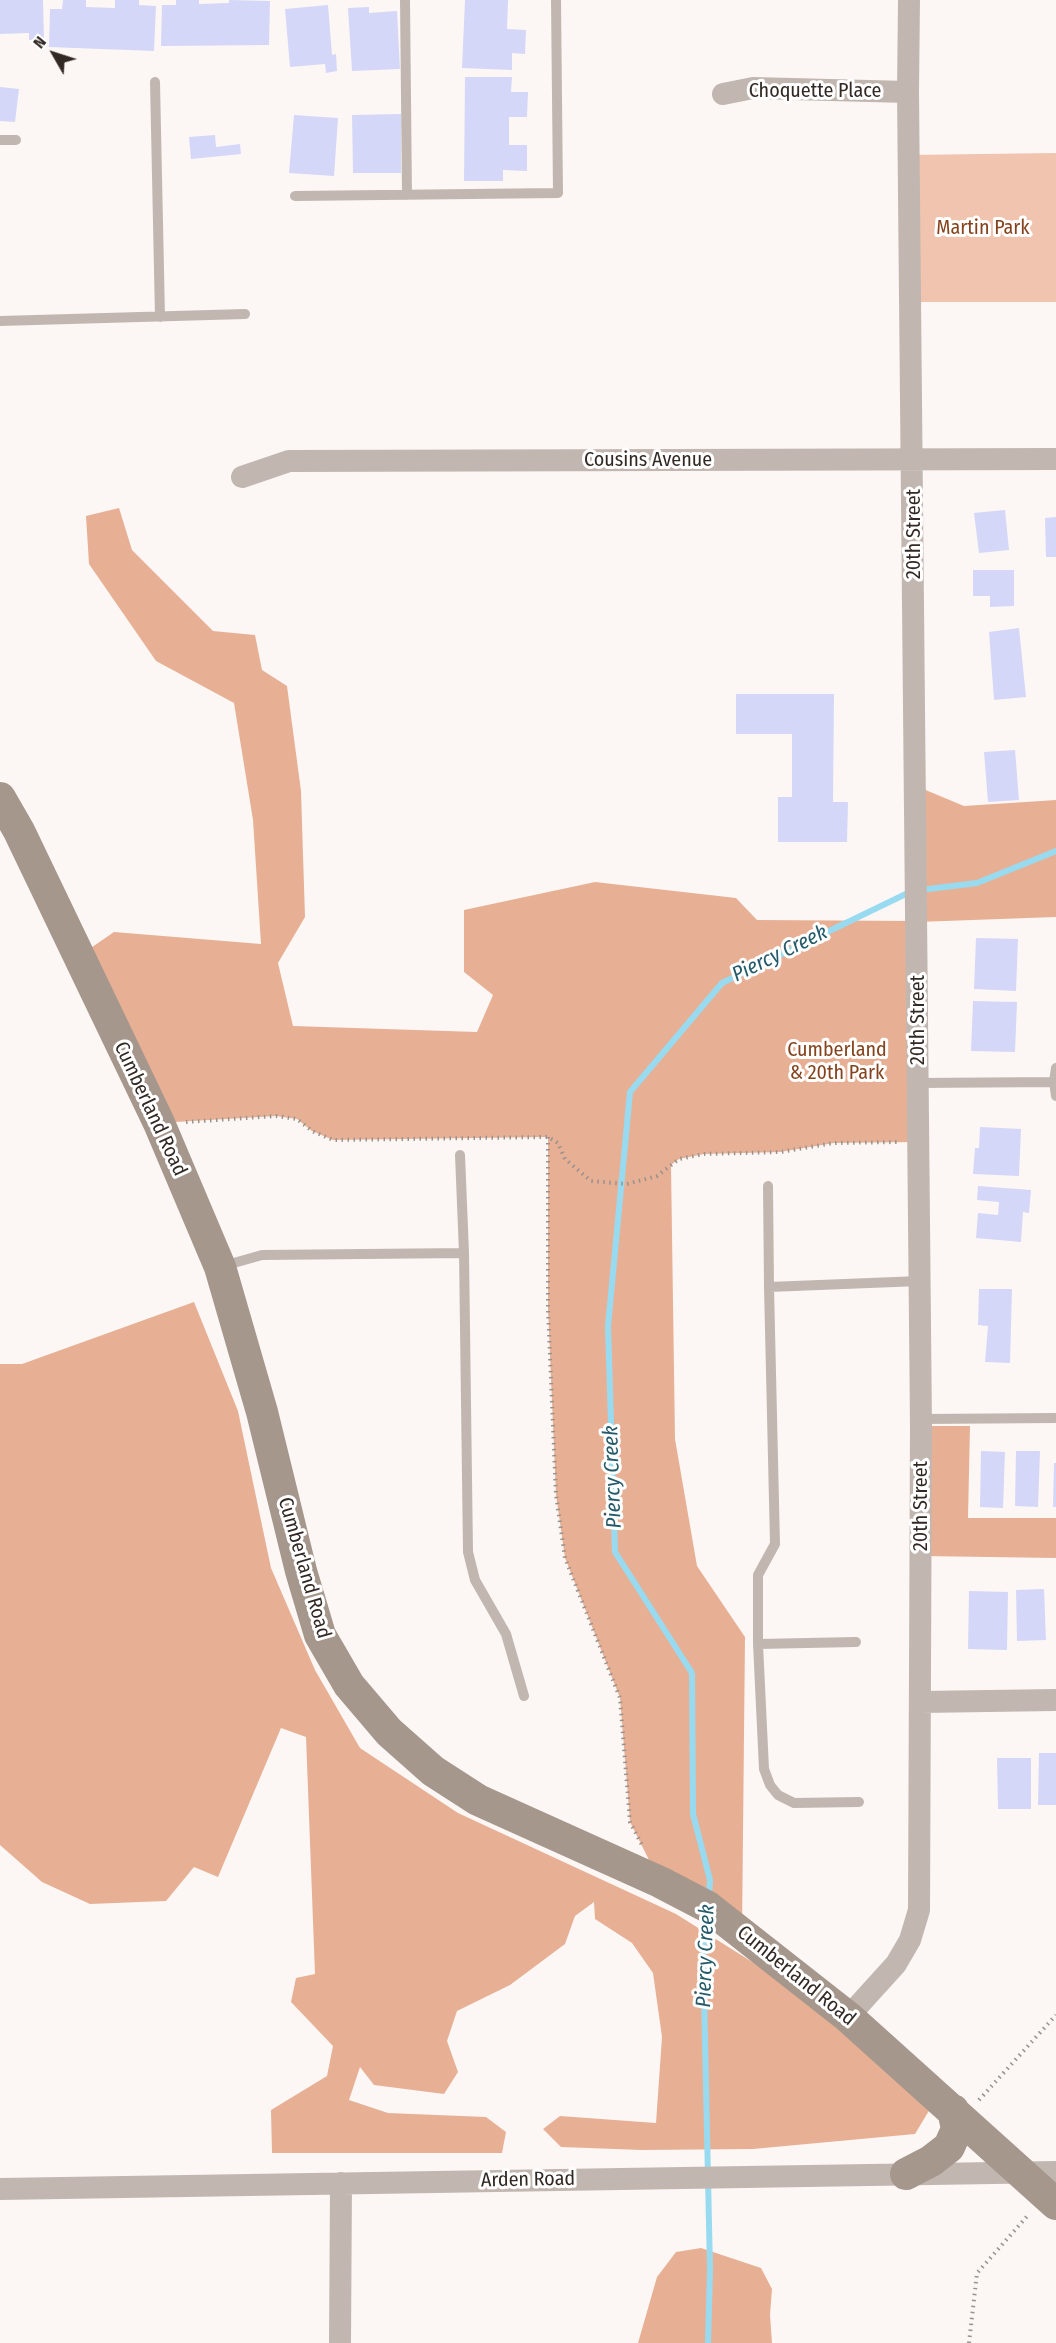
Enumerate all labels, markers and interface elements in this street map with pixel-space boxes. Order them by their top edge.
north arrow [24,24,84,84]
text: N [29,33,50,52]
street label: Choquette Place [749,79,881,103]
park label: Martin Park [936,216,1030,240]
street label: Cousins Avenue [584,448,712,472]
street label: 20th Street [902,489,926,579]
water label: Piercy Creek [728,920,832,988]
street label: 20th Street [906,975,930,1065]
street label: Cumberland Road [108,1038,192,1180]
park label: Cumberland & 20th Park [787,1038,887,1085]
water label: Piercy Creek [599,1425,627,1529]
street label: 20th Street [909,1461,933,1551]
street label: Cumberland Road [272,1495,336,1641]
water label: Piercy Creek [692,1904,720,2008]
street label: Cumberland Road [732,1921,860,2031]
street label: Arden Road [481,2167,575,2193]

